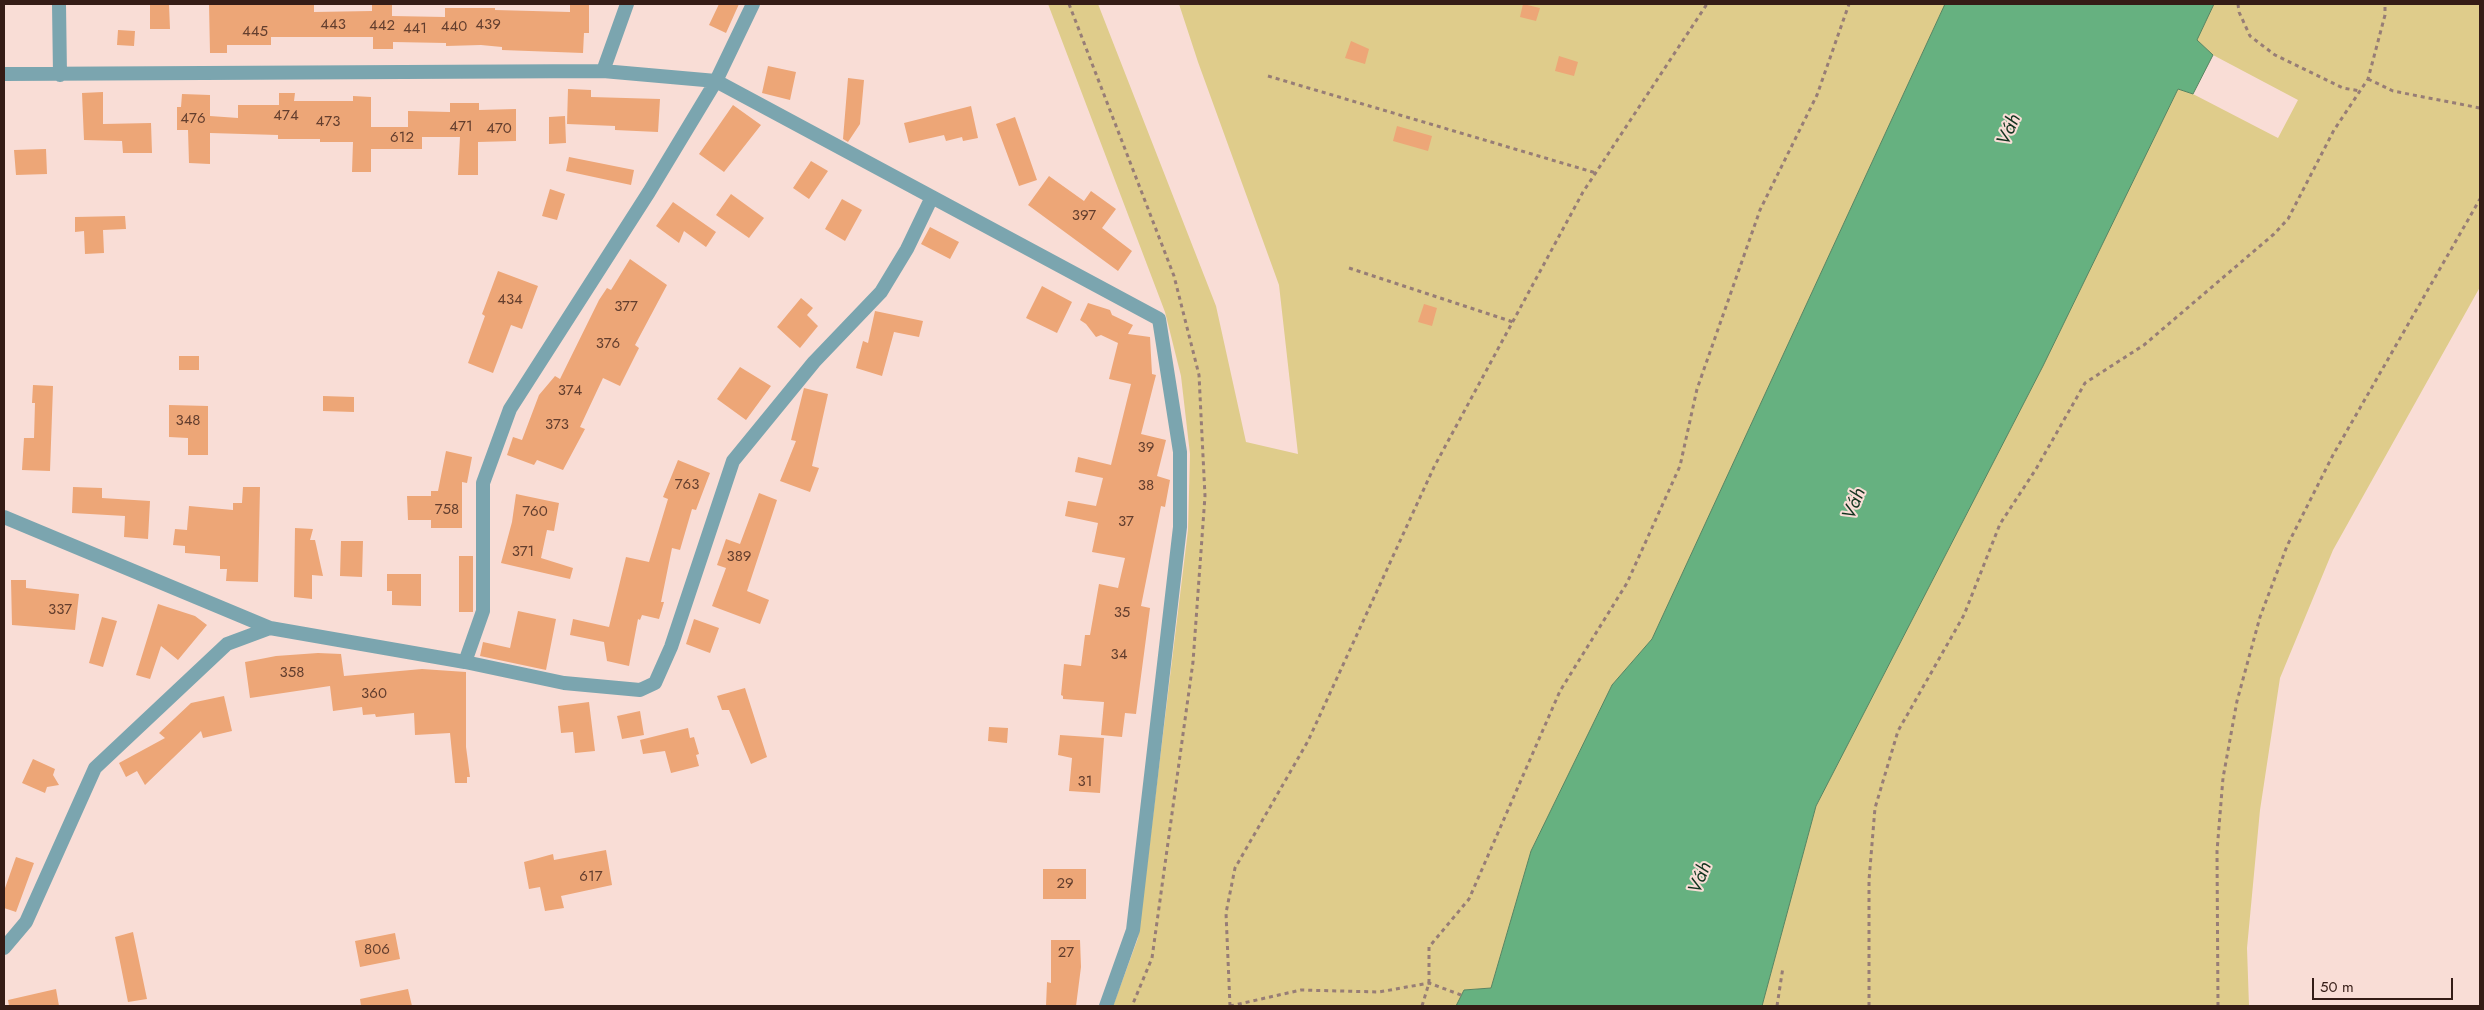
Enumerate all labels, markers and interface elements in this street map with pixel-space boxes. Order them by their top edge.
house number: 443 [320,16,346,34]
house number: 439 [475,16,501,34]
house number: 442 [369,17,395,35]
house number: 440 [441,18,467,36]
house number: 441 [403,20,427,38]
house number: 445 [242,23,268,41]
house number: 474 [273,107,299,125]
house number: 476 [180,110,206,128]
water label: Váh [1993,111,2027,149]
house number: 473 [316,113,340,131]
house number: 471 [449,118,473,136]
house number: 470 [486,120,512,138]
house number: 612 [390,129,414,147]
house number: 397 [1072,207,1096,225]
house number: 434 [497,291,523,309]
house number: 377 [614,298,638,316]
house number: 376 [596,335,620,353]
house number: 374 [558,382,582,400]
house number: 348 [175,412,201,430]
house number: 373 [545,416,569,434]
house number: 39 [1138,439,1154,457]
house number: 763 [675,476,699,494]
house number: 38 [1138,477,1154,495]
water label: Váh [1838,485,1872,523]
house number: 758 [435,501,459,519]
house number: 760 [522,503,548,521]
house number: 37 [1118,513,1134,531]
house number: 371 [512,543,534,561]
house number: 389 [726,548,752,566]
house number: 337 [48,601,72,619]
house number: 35 [1114,604,1130,622]
house number: 34 [1111,646,1127,664]
house number: 358 [280,664,304,682]
house number: 360 [361,685,387,703]
house number: 31 [1078,773,1092,791]
water label: Váh [1684,859,1718,897]
house number: 617 [579,868,603,886]
house number: 29 [1056,875,1074,893]
house number: 806 [364,941,390,959]
house number: 27 [1058,944,1074,962]
scale bar [2314,968,2455,1000]
text: 50 m [2320,976,2354,998]

